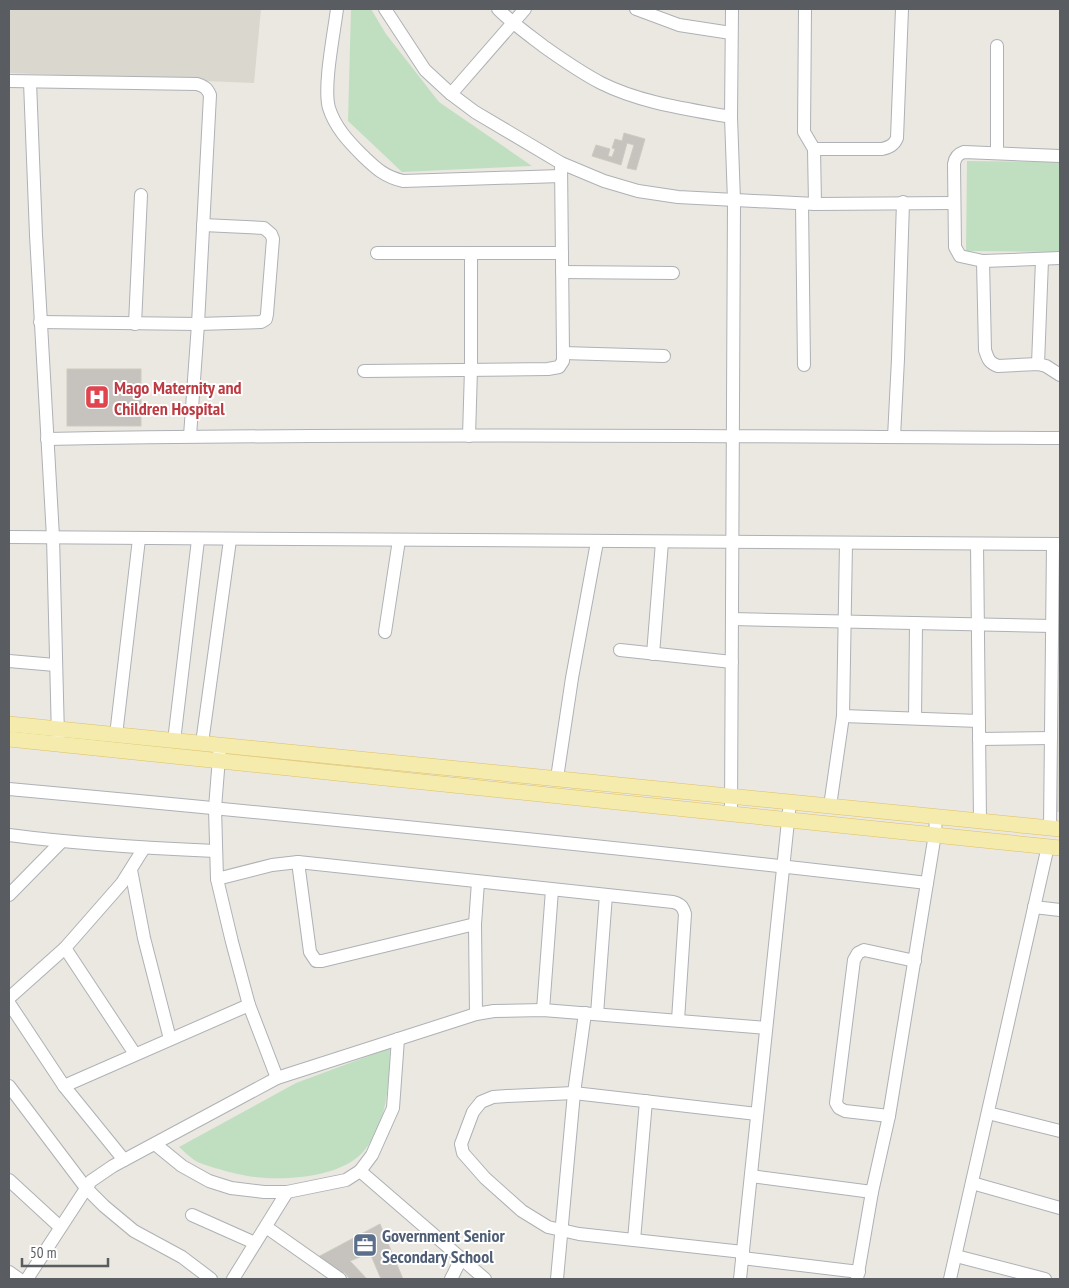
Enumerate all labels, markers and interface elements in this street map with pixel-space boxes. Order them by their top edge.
place label: Mago Maternity and Children Hospital [114,376,242,420]
hospital icon: Mago Maternity and Children Hospital [84,384,110,410]
place label: Government Senior Secondary School [382,1224,505,1268]
office icon: Government Senior Secondary School [352,1232,378,1258]
scale bar [22,1236,109,1268]
text: 50 m [30,1243,56,1262]

